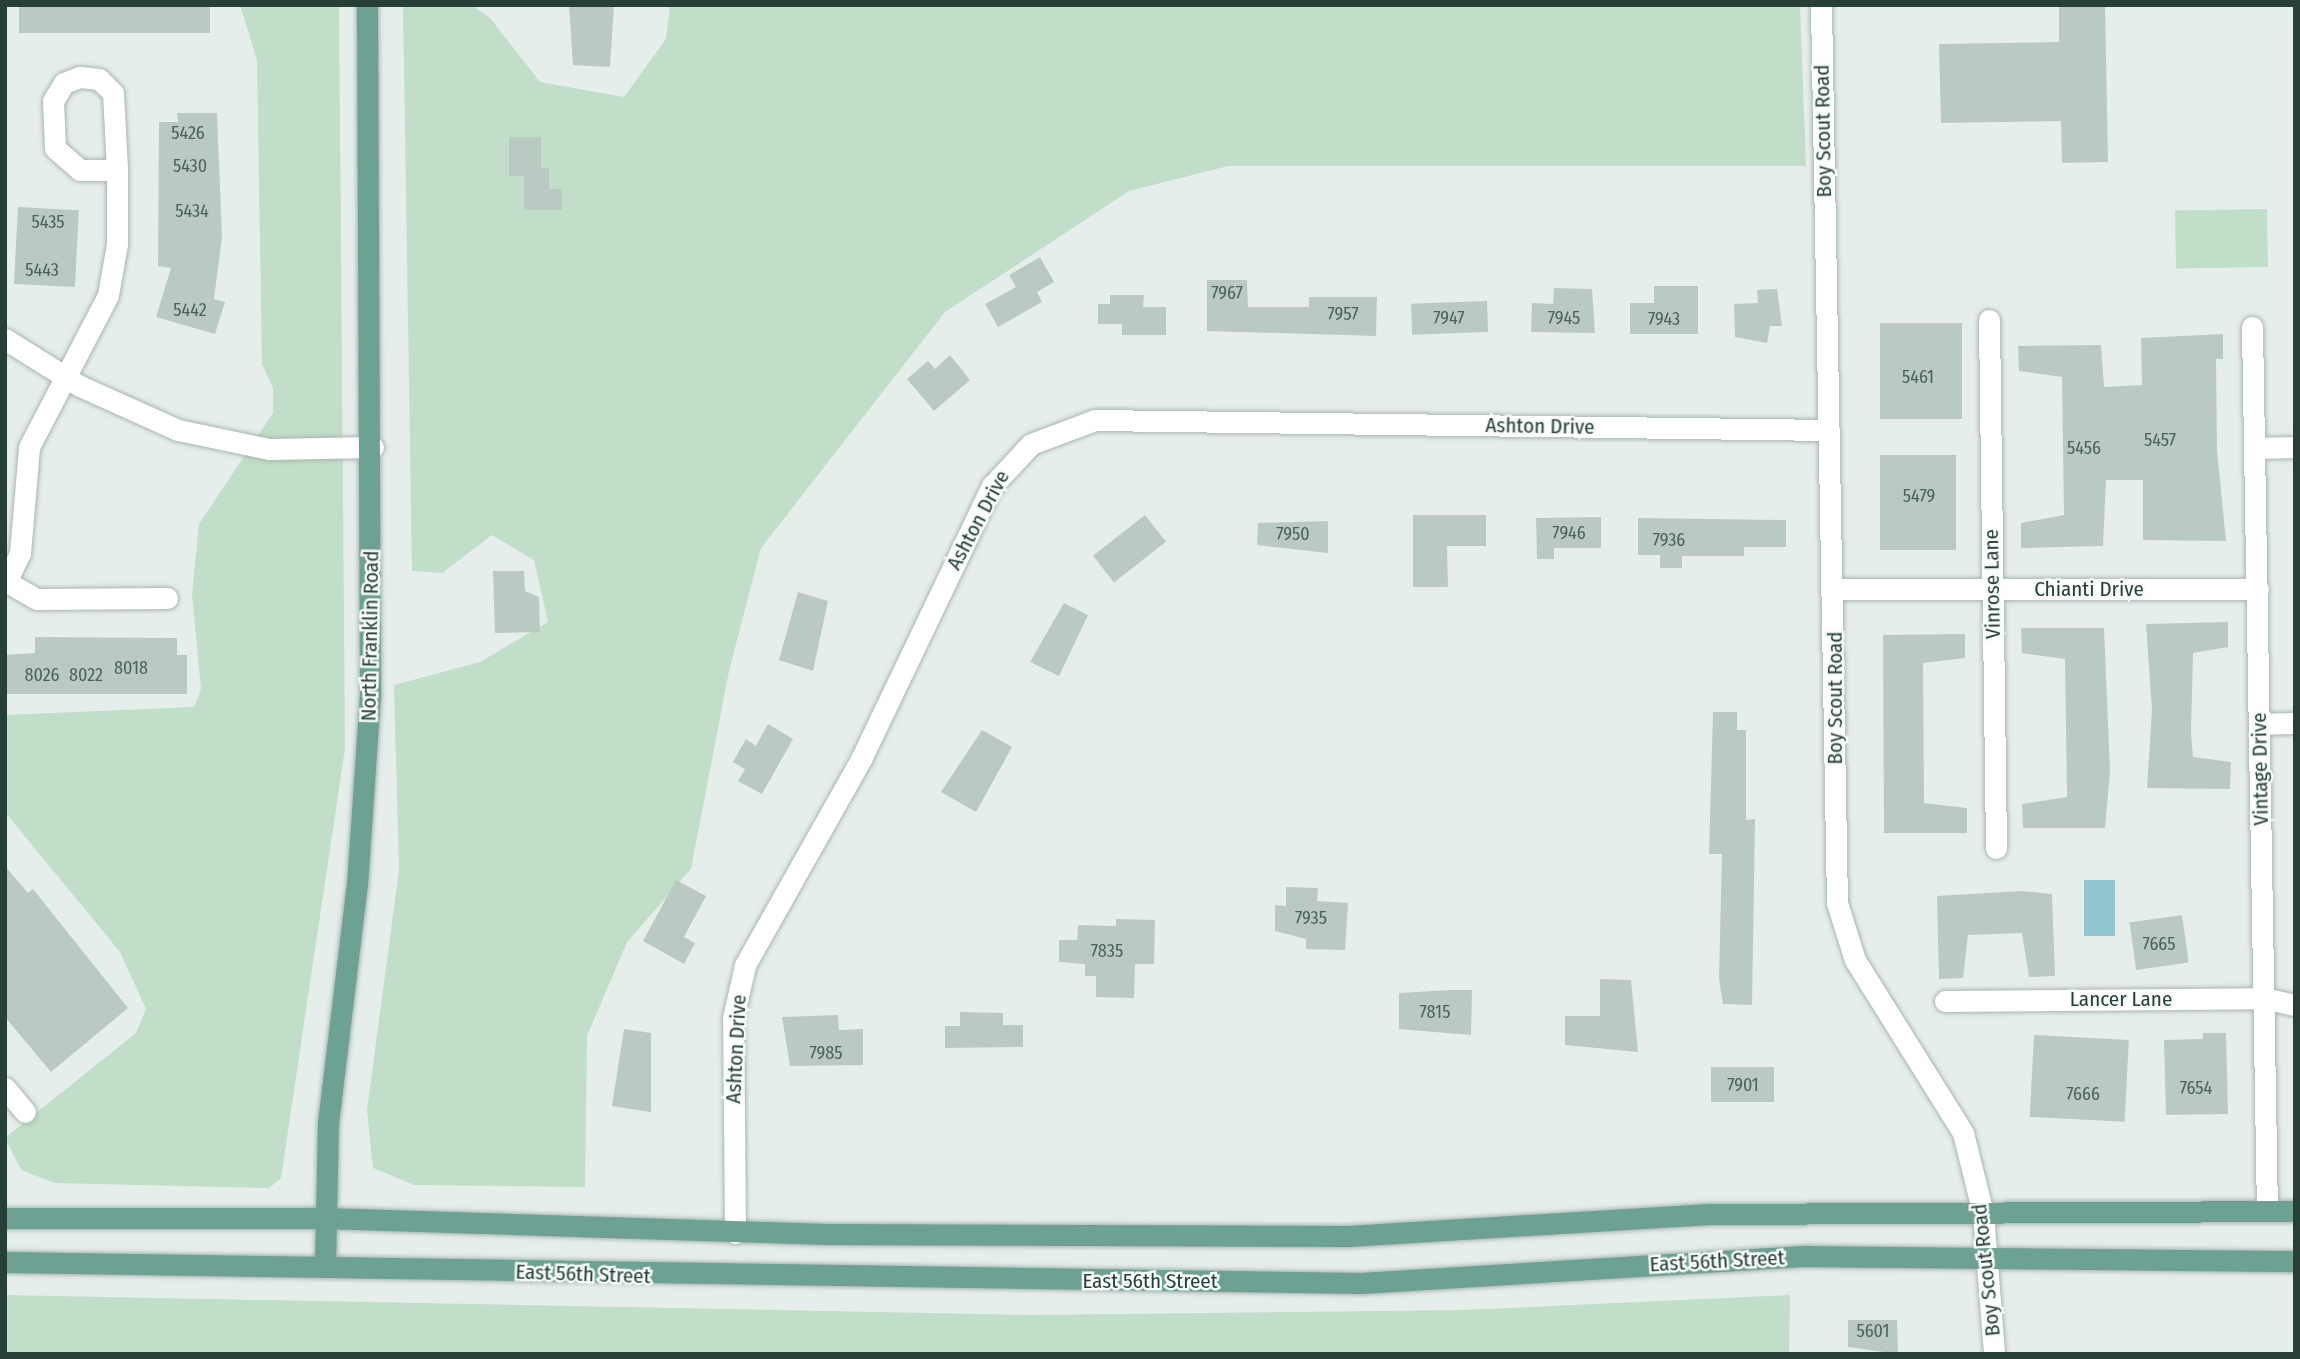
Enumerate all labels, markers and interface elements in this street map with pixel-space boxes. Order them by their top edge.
street label: Boy Scout Road [1809,64,1837,198]
house number: 5426 [171,122,205,144]
house number: 5430 [173,155,207,177]
house number: 5434 [175,200,209,222]
house number: 5435 [31,211,65,233]
house number: 5443 [25,259,59,281]
house number: 7967 [1211,282,1243,304]
house number: 5442 [173,299,207,321]
house number: 7957 [1328,303,1358,325]
house number: 7947 [1433,307,1465,329]
house number: 7945 [1548,307,1580,329]
house number: 7943 [1648,308,1680,330]
house number: 5461 [1902,366,1934,388]
street label: Ashton Drive [1485,412,1595,440]
house number: 5457 [2144,429,2176,451]
house number: 5456 [2067,437,2101,459]
street label: Ashton Drive [941,466,1015,574]
house number: 5479 [1903,485,1935,507]
house number: 7946 [1552,522,1586,544]
house number: 7950 [1276,523,1310,545]
house number: 7936 [1653,529,1685,551]
street label: Vinrose Lane [1978,529,2006,639]
street label: North Franklin Road [356,550,384,722]
street label: Chianti Drive [2034,576,2144,602]
street label: Boy Scout Road [1822,631,1848,765]
house number: 8018 [114,657,148,679]
house number: 8026 [24,664,60,686]
house number: 8022 [69,664,103,686]
street label: Vintage Drive [2246,712,2274,826]
house number: 7935 [1295,907,1327,929]
house number: 7665 [2143,933,2175,955]
house number: 7835 [1091,940,1123,962]
street label: Lancer Lane [2070,986,2172,1012]
street label: Ashton Drive [721,994,751,1104]
house number: 7815 [1420,1001,1450,1023]
house number: 7985 [809,1042,843,1064]
house number: 7901 [1727,1074,1759,1096]
house number: 7654 [2180,1077,2212,1099]
house number: 7666 [2066,1083,2100,1105]
street label: Boy Scout Road [1967,1202,2005,1338]
street label: East 56th Street [1649,1245,1785,1277]
street label: East 56th Street [515,1259,651,1289]
street label: East 56th Street [1082,1268,1218,1294]
house number: 5601 [1856,1320,1890,1342]

